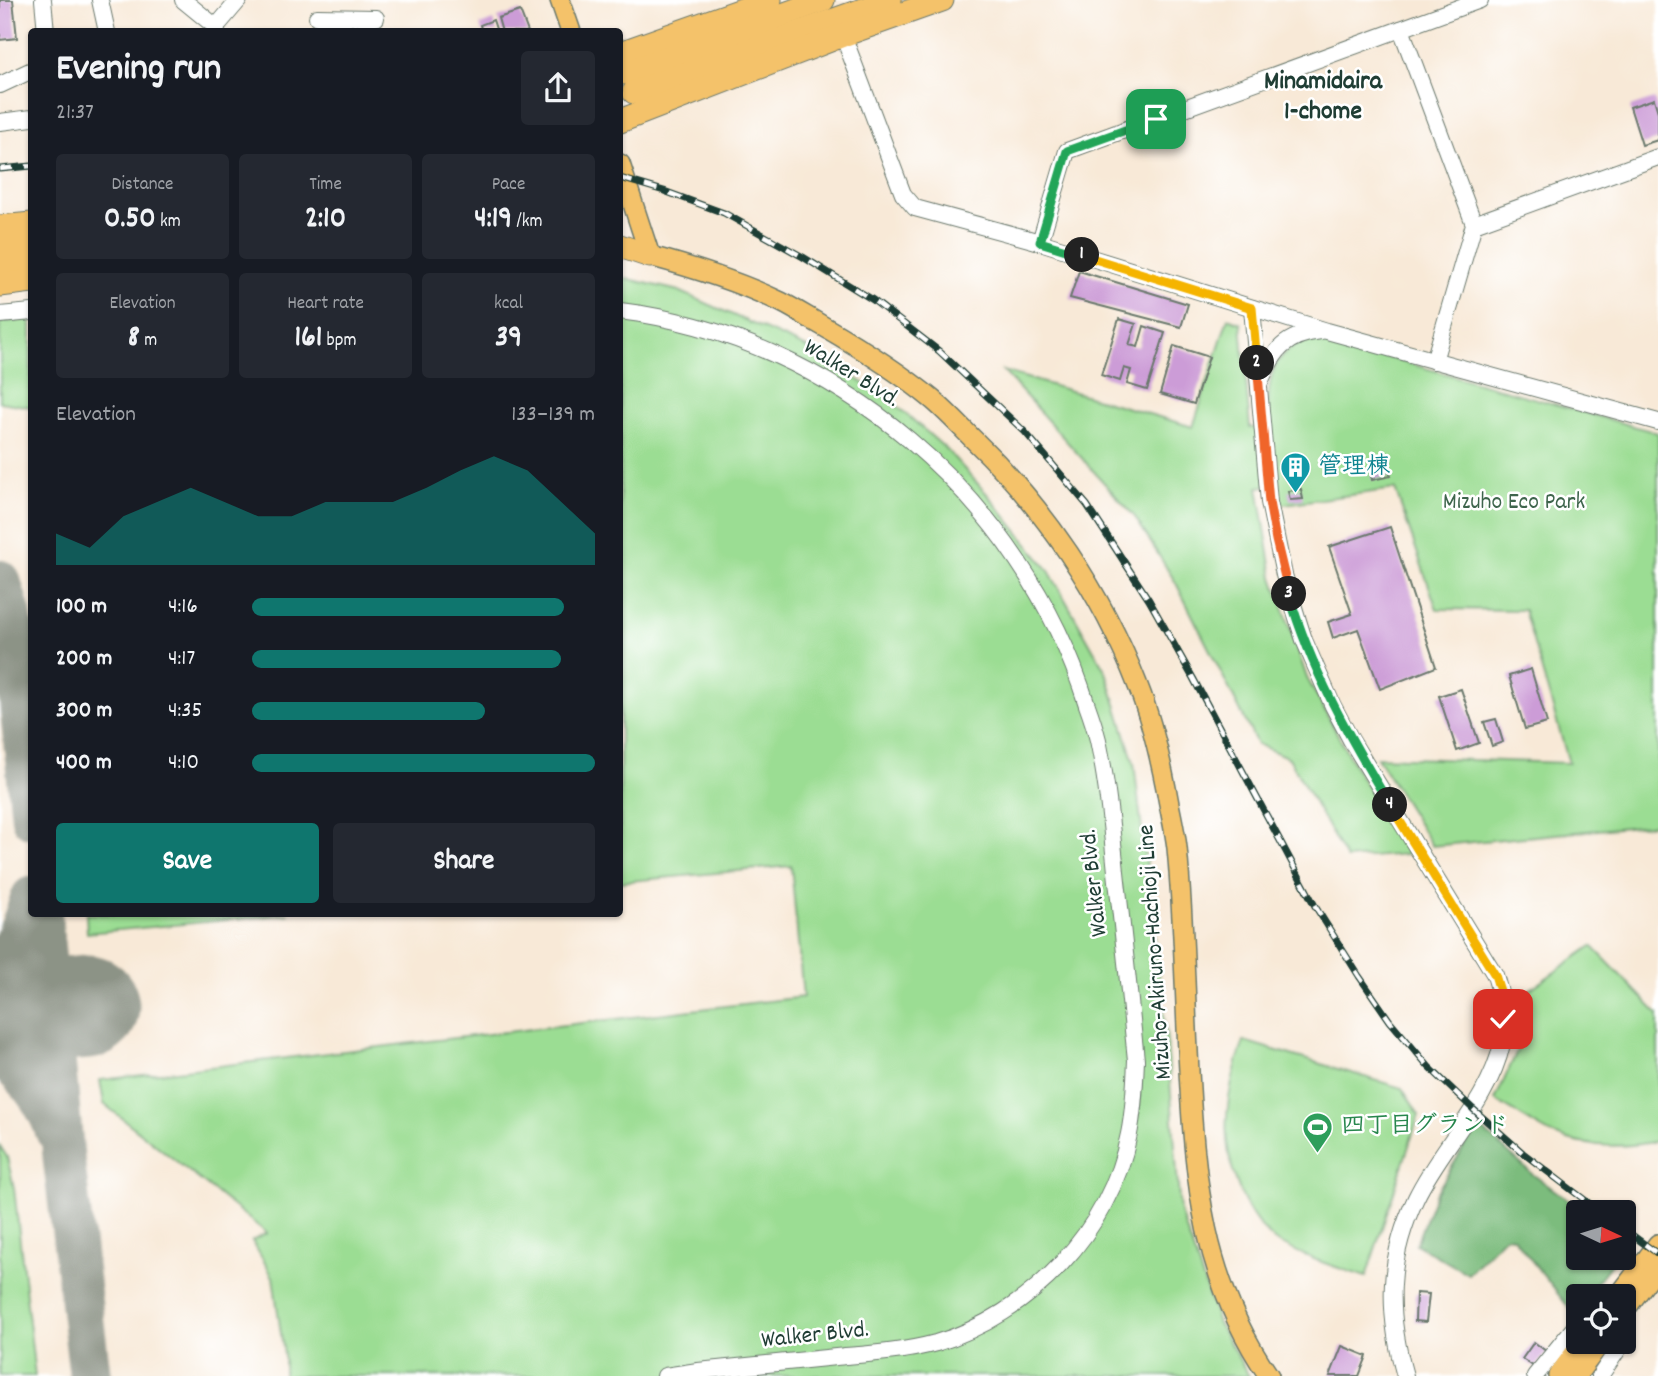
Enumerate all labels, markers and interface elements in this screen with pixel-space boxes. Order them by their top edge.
text: Evening run [56,43,221,98]
button: share [521,51,595,125]
district label: Minamidaira 1-chome [1264,64,1383,131]
pin [1126,89,1186,149]
text: 21:37 [56,97,94,130]
icon: arrive [1137,100,1175,138]
text: Distance [112,172,173,199]
text: Time [309,172,342,199]
text: Pace [492,172,525,199]
text: 0.50 [104,199,156,242]
text: 2:10 [305,199,346,242]
text: 4:19 [474,199,512,242]
text: km [156,209,181,236]
text: /km [512,209,543,236]
pin: 1 [1064,238,1100,272]
text: 1 [1079,241,1084,268]
text: Elevation [109,291,176,318]
text: Heart rate [287,291,364,318]
text: kcal [494,291,523,318]
text: 8 [128,318,140,361]
text: 161 [294,318,322,361]
text: 39 [495,318,522,361]
text: m [140,328,157,355]
text: bpm [322,328,357,355]
street label: Walker Blvd. [796,331,906,417]
pin: 2 [1240,346,1274,380]
text: 2 [1252,349,1261,376]
text: Elevation [56,399,136,432]
text: 133–139 m [511,399,595,432]
building icon: 管理棟 [1278,451,1312,495]
place label: 管理棟 [1318,451,1391,485]
park label: Mizuho Eco Park [1443,486,1585,520]
pin: 3 [1272,576,1306,612]
text: 3 [1284,580,1293,607]
text: 100 m [56,591,107,624]
text: 4:16 [168,591,198,624]
text: 200 m [56,643,112,676]
text: 4:17 [168,643,195,676]
text: 300 m [56,695,112,728]
text: 4:35 [168,695,202,728]
text: 400 m [56,747,112,780]
text: 4:10 [168,747,199,780]
pin: 4 [1372,788,1408,822]
text: 4 [1386,791,1393,818]
button: Save [56,823,319,903]
button: Share [333,823,595,903]
street label: Mizuho-Akiruno-Hachioji Line [1130,823,1182,1081]
street label: Walker Blvd. [1072,828,1118,938]
pin [1473,989,1533,1049]
icon: check [1484,1000,1522,1038]
sports icon: 四丁目グランド [1301,1110,1335,1154]
place label: 四丁目グランド [1341,1110,1509,1144]
north arrow [1566,1200,1636,1270]
map controls [1566,1200,1636,1354]
button: locate [1566,1284,1636,1354]
street label: Walker Blvd. [760,1313,870,1359]

